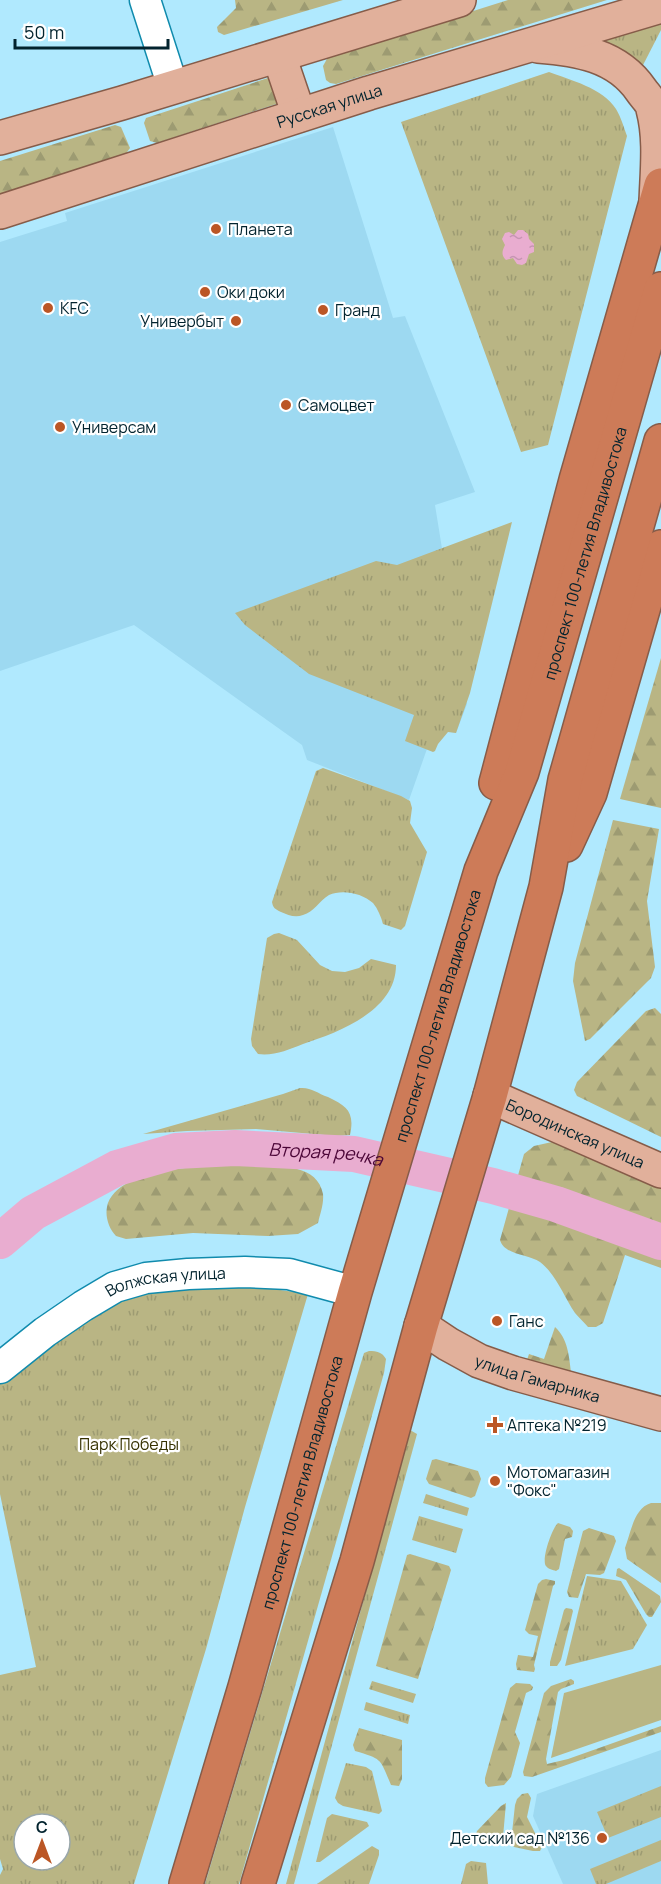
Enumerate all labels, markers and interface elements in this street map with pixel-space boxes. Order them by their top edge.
scale bar [15,12,168,50]
text: 50 m [24,20,64,44]
street label: Русская улица [274,79,385,133]
place label: Планета [228,218,293,240]
marker: Планета [209,222,223,236]
place label: Оки доки [217,281,285,303]
marker: Оки доки [198,285,212,299]
place label: KFC [60,297,89,319]
place label: Гранд [335,299,380,321]
marker: KFC [41,301,55,315]
marker: Гранд [316,303,330,317]
place label: Универбыт [140,310,224,332]
marker: Универбыт [229,314,243,328]
place label: Самоцвет [298,394,375,416]
marker: Самоцвет [279,398,293,412]
place label: Универсам [72,416,156,438]
marker: Универсам [53,420,67,434]
street label: проспект 100-летия Владивостока [538,424,632,682]
street label: проспект 100-летия Владивостока [390,887,486,1145]
street label: Бородинская улица [502,1093,648,1173]
water label: Вторая речка [268,1137,386,1171]
street label: Волжская улица [101,1262,226,1302]
place label: Ганс [509,1310,544,1332]
marker: Ганс [490,1314,504,1328]
street label: улица Гамарника [472,1349,603,1408]
street label: проспект 100-летия Владивостока [256,1353,348,1612]
place label: Аптека №219 [507,1414,607,1436]
marker: Аптека №219 [488,1418,502,1432]
park label: Парк Победы [79,1433,179,1455]
place label: Мотомагазин "Фокс" [507,1461,610,1501]
marker: Мотомагазин "Фокс" [488,1474,502,1488]
north arrow [12,1812,72,1872]
text: С [36,1816,48,1838]
place label: Детский сад №136 [450,1827,590,1849]
marker: Детский сад №136 [595,1831,609,1845]

